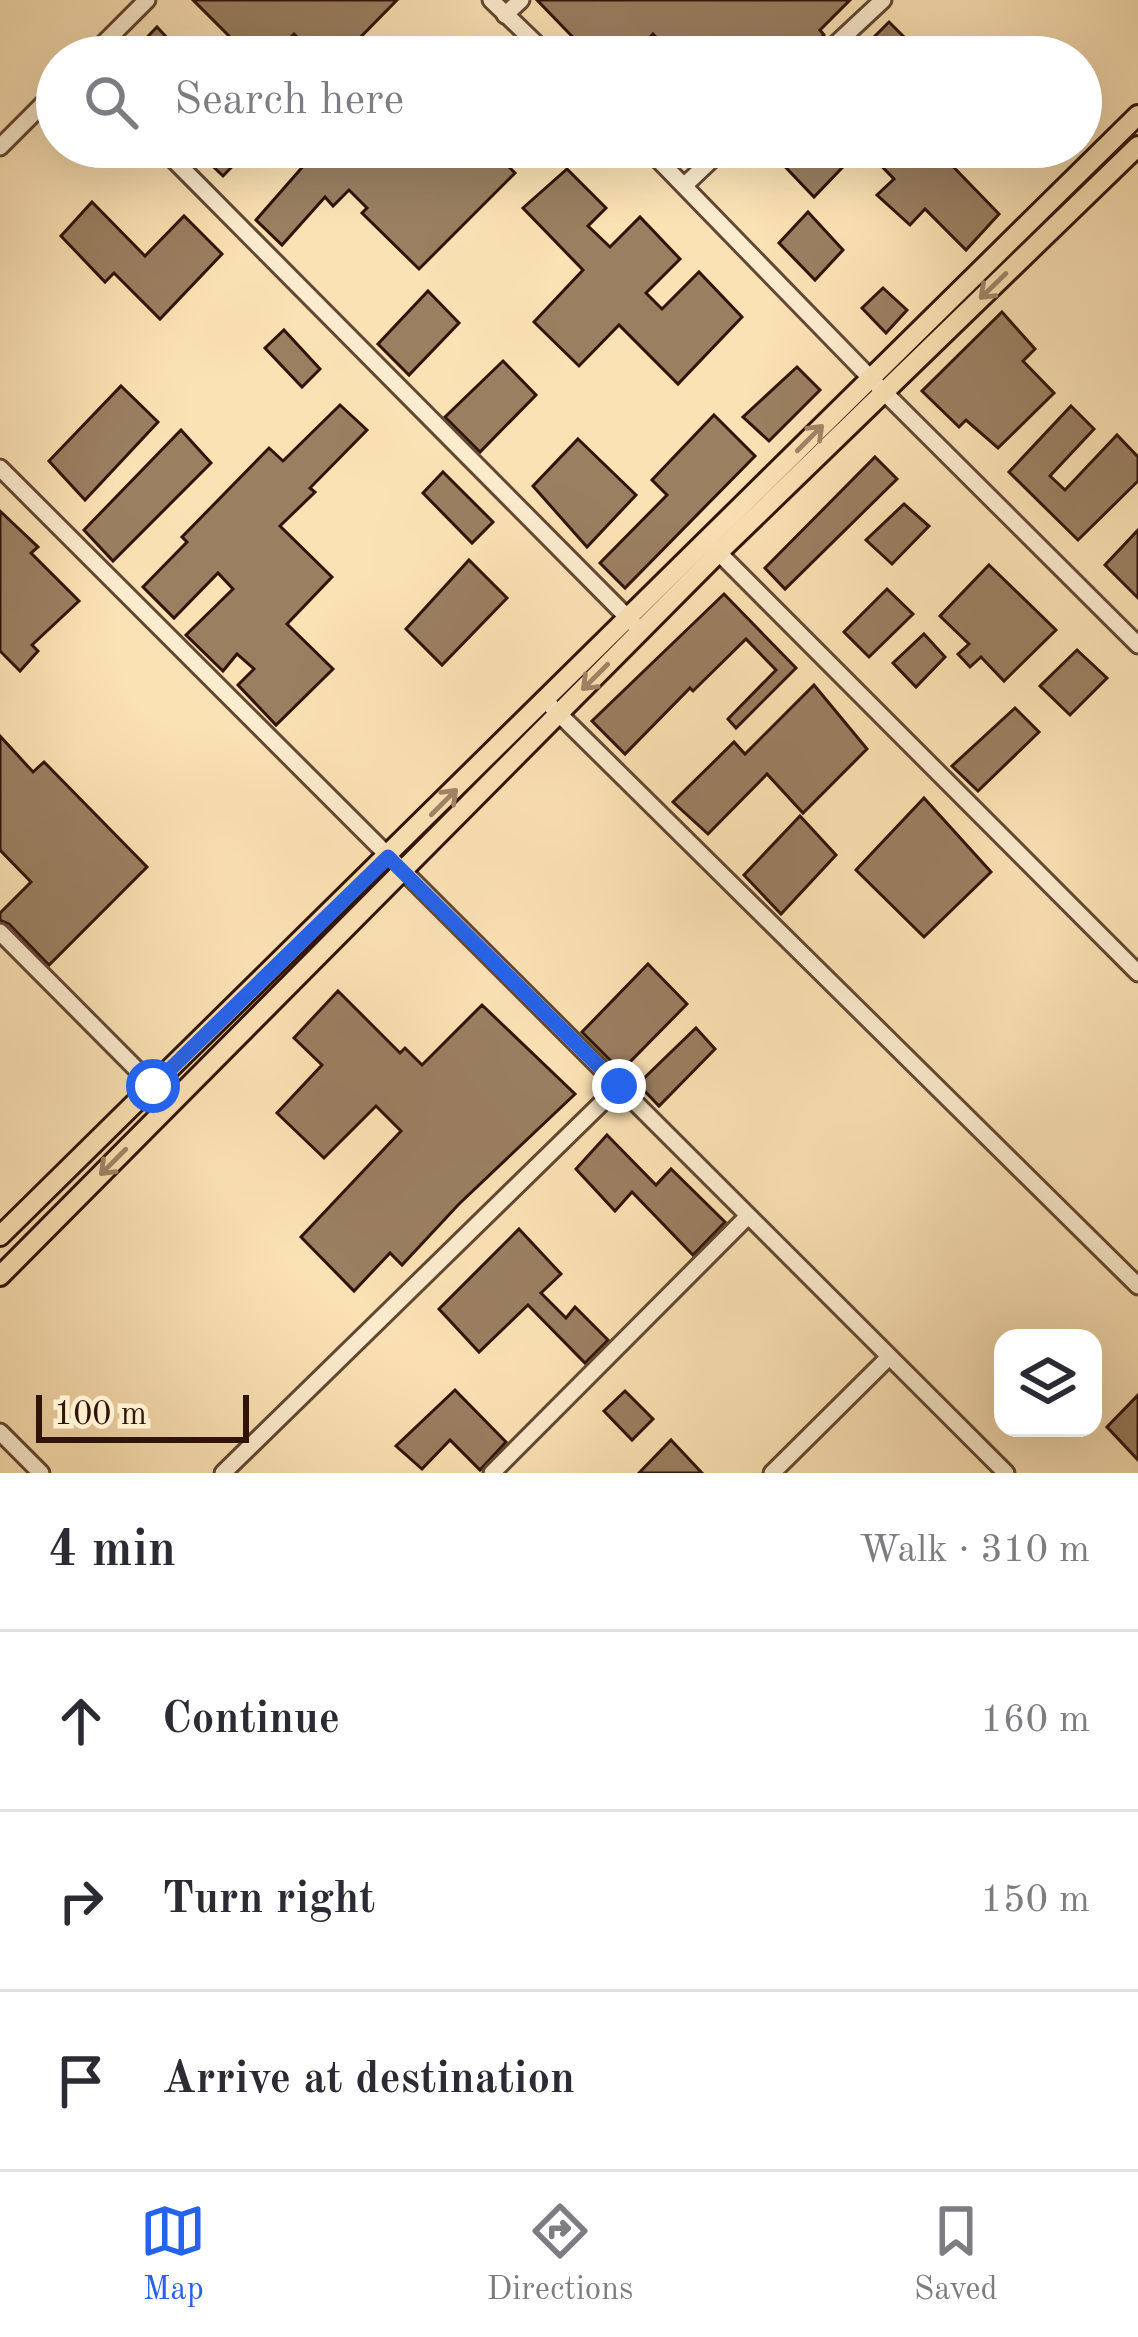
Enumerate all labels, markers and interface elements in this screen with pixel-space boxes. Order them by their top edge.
search box [36,36,1102,168]
icon: search [78,69,144,135]
text: Search here [174,79,404,124]
one-way arrow [979,271,1008,299]
one-way arrow [795,424,824,452]
one-way arrow [581,662,610,690]
one-way arrow [429,788,458,817]
route start [126,1059,180,1113]
route end [592,1059,646,1113]
one-way arrow [99,1147,128,1176]
map controls [994,1329,1102,1437]
button: layers [994,1329,1102,1437]
scale bar [36,1389,249,1442]
text: 100 m [54,1399,147,1432]
text: 4 min [48,1526,176,1577]
text: Walk · 310 m [859,1531,1090,1570]
icon: ahead [48,1688,114,1754]
text: Continue [162,1698,340,1743]
text: 160 m [980,1701,1090,1740]
icon: right [48,1868,114,1934]
text: Turn right [162,1878,375,1923]
text: 150 m [980,1881,1090,1920]
icon: arrive [48,2048,114,2114]
text: Arrive at destination [162,2058,575,2103]
tab: Map [140,2198,206,2311]
tab: Directions [487,2198,633,2311]
tab: Saved [914,2198,998,2311]

